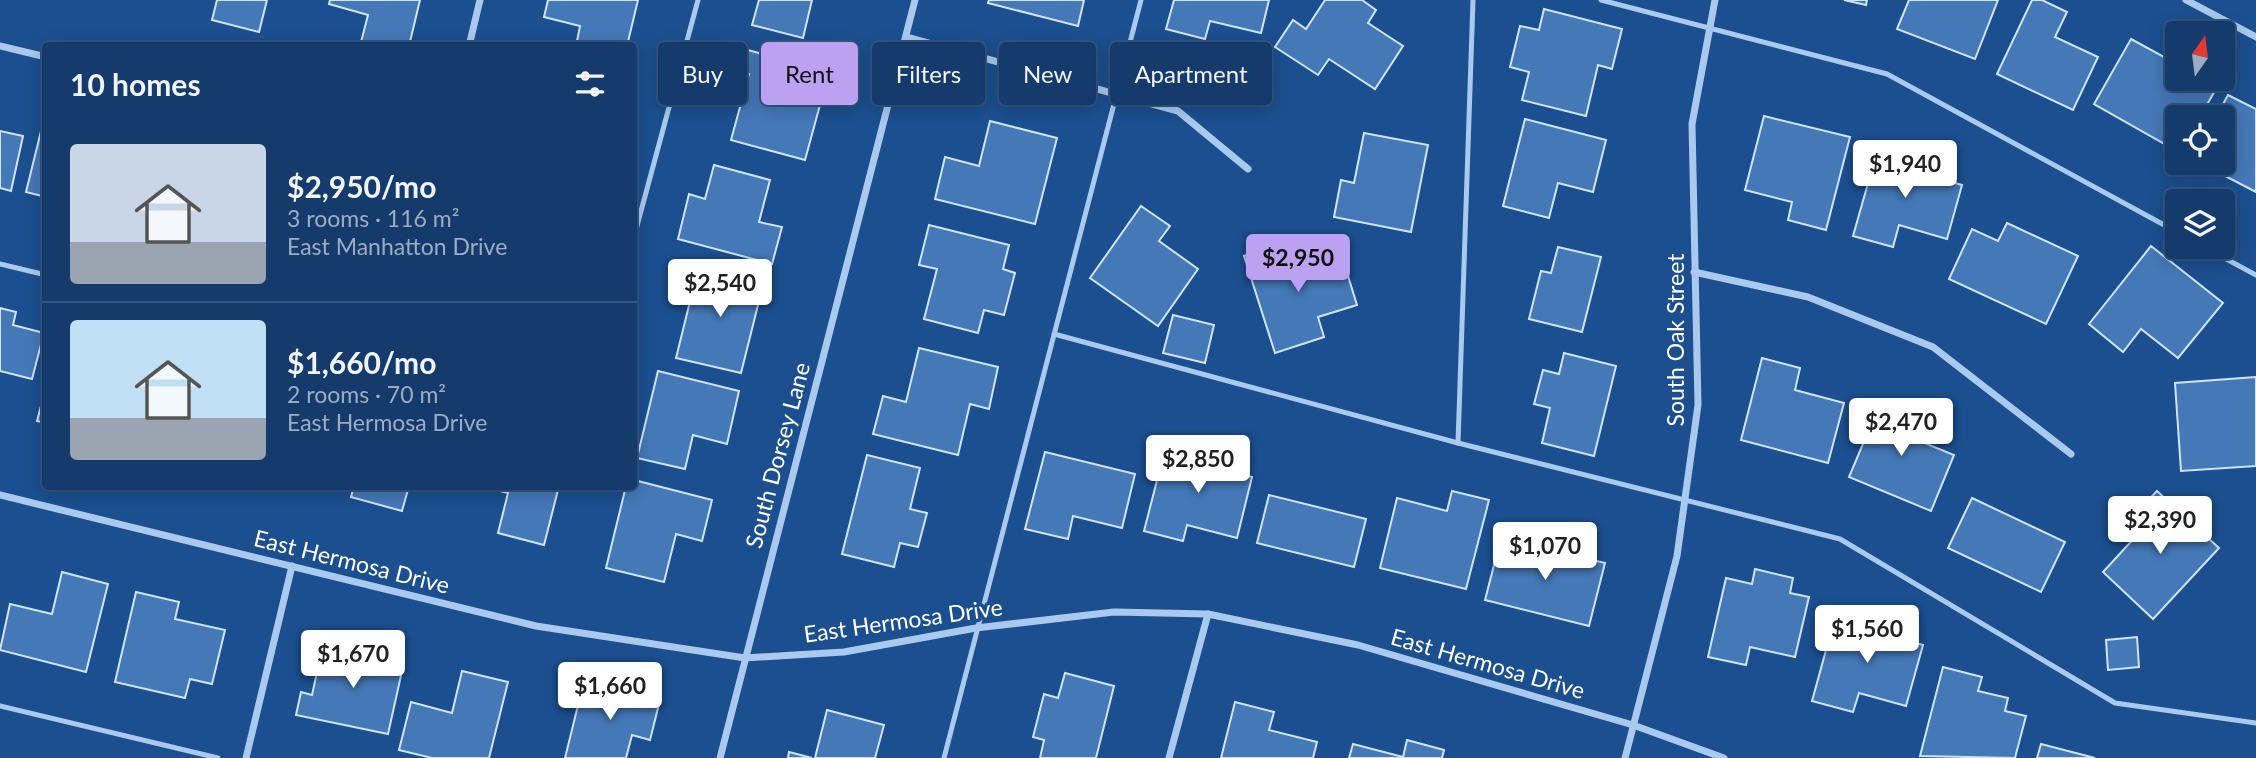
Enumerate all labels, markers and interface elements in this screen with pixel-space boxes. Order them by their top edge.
north arrow [2165,21,2235,91]
map controls [2165,21,2235,259]
chip: Buy [658,42,747,105]
chip: Rent [761,42,858,105]
chip: Filters [872,42,985,105]
chip: New [999,42,1096,105]
chip: Apartment [1110,42,1272,105]
icon: filters [571,65,609,103]
text: 10 homes [70,66,201,102]
button: locate [2165,105,2235,175]
pin: $1,940 [1848,140,1962,200]
text: $1,940 [1869,149,1941,177]
text: $2,950/mo [287,168,436,204]
icon: home [126,172,210,256]
button: layers [2165,189,2235,259]
text: 3 rooms · 116 m² [287,204,459,232]
text: East Manhatton Drive [287,232,507,260]
pin: $2,950 [1241,234,1355,294]
text: $2,950 [1262,243,1334,271]
street label: South Oak Street [1661,253,1689,426]
pin: $2,540 [663,260,777,319]
text: $2,540 [684,268,756,296]
text: $1,660/mo [287,344,436,380]
icon: home [126,348,210,432]
street label: South Dorsey Lane [739,359,815,551]
text: 2 rooms · 70 m² [287,380,446,408]
pin: $2,470 [1844,398,1958,458]
text: $2,470 [1865,407,1937,435]
text: East Hermosa Drive [287,408,487,436]
pin: $2,850 [1141,435,1255,495]
text: $2,850 [1162,444,1234,472]
pin: $2,390 [2103,496,2217,556]
text: $2,390 [2124,505,2196,533]
pin: $1,070 [1488,522,1602,582]
street label: East Hermosa Drive [251,523,453,599]
text: $1,070 [1509,531,1581,559]
street label: East Hermosa Drive [802,592,1004,648]
pin: $1,560 [1810,606,1924,665]
text: $1,560 [1831,614,1903,642]
street label: East Hermosa Drive [1388,622,1588,704]
pin: $1,670 [296,630,410,690]
text: $1,670 [317,639,389,667]
pin: $1,660 [553,662,667,722]
text: $1,660 [574,671,646,699]

